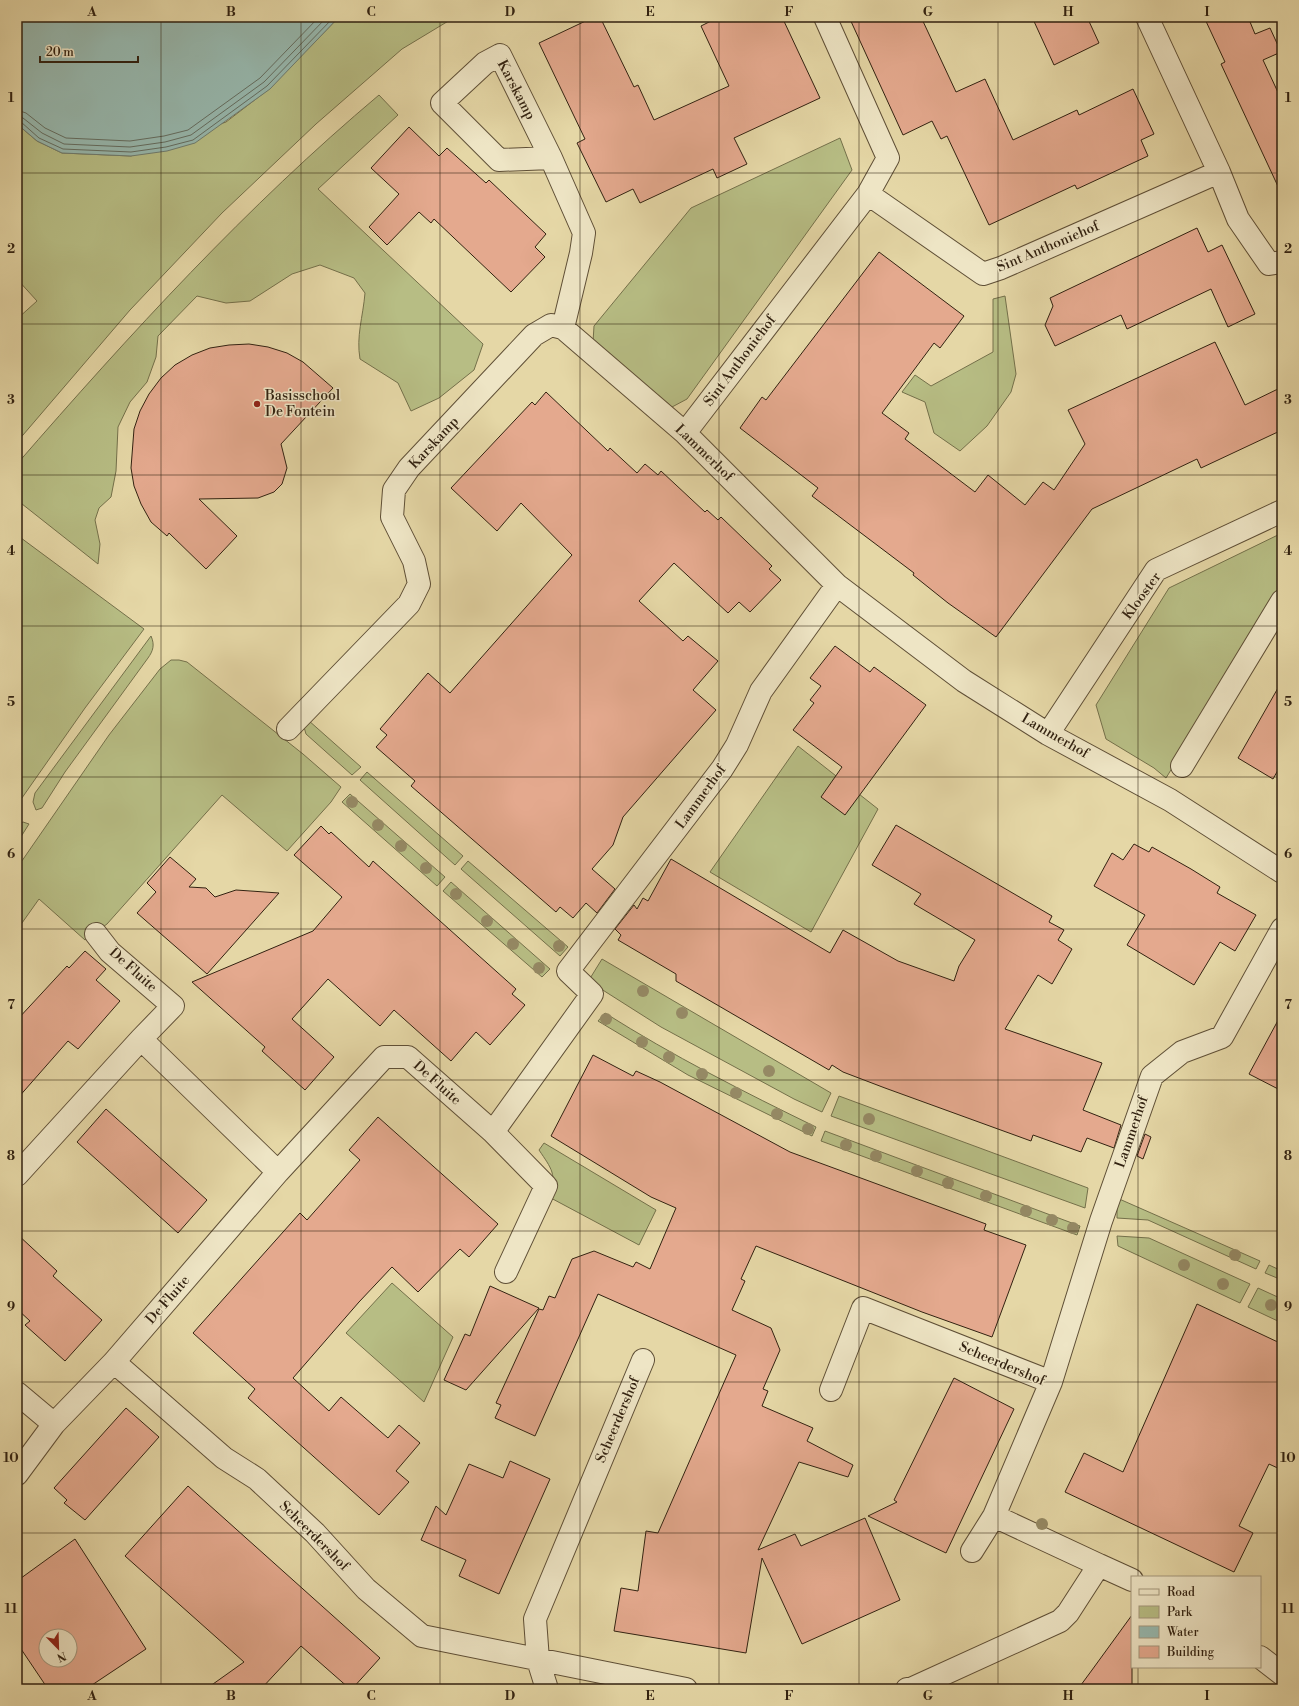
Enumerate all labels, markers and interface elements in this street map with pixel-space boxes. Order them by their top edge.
text: A [86,4,97,20]
text: B [226,4,236,20]
text: C [366,4,376,20]
text: D [505,4,515,20]
text: E [645,4,655,20]
text: F [784,4,794,20]
text: G [923,4,934,20]
text: H [1063,4,1074,20]
text: I [1204,4,1210,20]
scale bar [40,38,138,64]
text: 20 m [46,45,74,60]
street label: Karskamp [493,57,539,123]
text: 1 [8,90,15,106]
text: 1 [1285,90,1292,106]
street label: Sint Anthoniehof [994,217,1103,277]
text: 2 [7,241,15,257]
text: 2 [1284,241,1292,257]
street label: Sint Anthoniehof [700,311,781,410]
place label: Basisschool De Fontein [264,387,340,421]
text: 3 [7,392,15,408]
text: 3 [1284,392,1292,408]
marker: Basisschool De Fontein [252,399,262,409]
street label: Karskamp [405,413,463,473]
street label: Lammerhof [671,421,738,486]
text: 4 [7,543,16,559]
text: 4 [1284,543,1293,559]
street label: Klooster [1119,569,1165,623]
text: 5 [7,694,15,710]
text: 5 [1284,694,1292,710]
street label: Lammerhof [1018,709,1093,763]
street label: Lammerhof [672,761,731,833]
text: 6 [7,846,15,862]
text: 6 [1284,846,1292,862]
street label: De Fluite [105,944,161,996]
text: 7 [7,997,15,1013]
text: 7 [1284,997,1292,1013]
street label: De Fluite [409,1057,465,1109]
street label: Lammerhof [1111,1093,1153,1170]
text: 8 [7,1148,15,1164]
text: 8 [1284,1148,1292,1164]
street label: De Fluite [142,1272,194,1328]
text: 9 [7,1299,15,1315]
text: 9 [1284,1299,1292,1315]
street label: Scheerdershof [956,1338,1049,1391]
street label: Scheerdershof [592,1373,645,1466]
text: 10 [3,1450,19,1466]
text: 10 [1280,1450,1296,1466]
street label: Scheerdershof [275,1497,353,1575]
legend [1131,1576,1261,1668]
text: Road [1167,1585,1195,1600]
text: 11 [5,1601,18,1617]
text: 11 [1282,1601,1295,1617]
text: Park [1167,1605,1193,1620]
text: Water [1166,1625,1199,1640]
north arrow [38,1628,78,1668]
text: Building [1166,1645,1215,1660]
text: N [55,1648,68,1665]
text: A [86,1688,97,1704]
text: B [226,1688,236,1704]
text: C [366,1688,376,1704]
text: D [505,1688,515,1704]
text: E [645,1688,655,1704]
text: F [784,1688,794,1704]
text: G [923,1688,934,1704]
text: H [1063,1688,1074,1704]
text: I [1204,1688,1210,1704]

